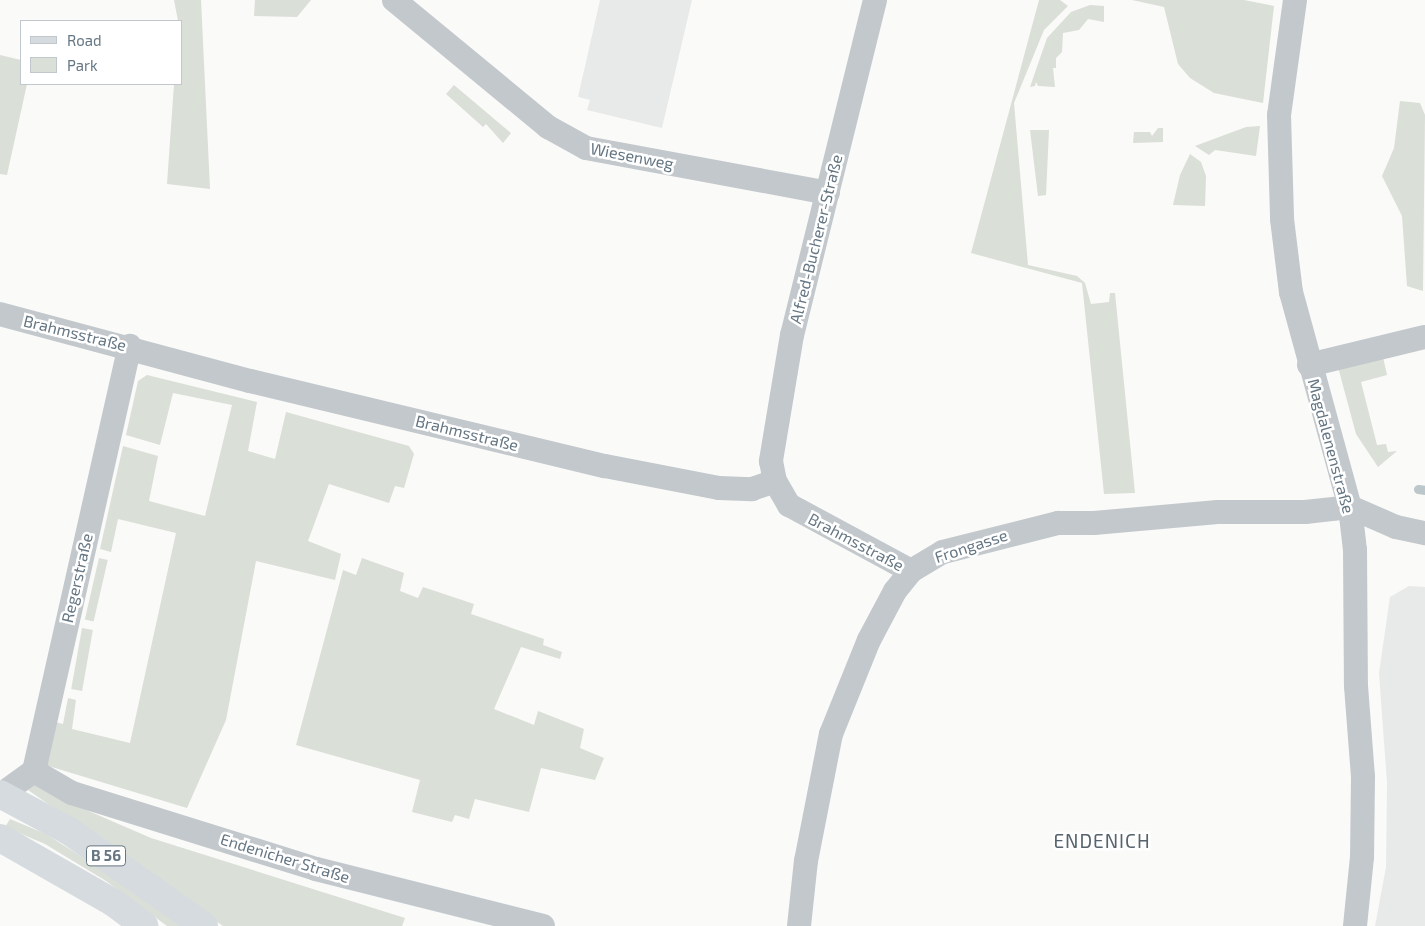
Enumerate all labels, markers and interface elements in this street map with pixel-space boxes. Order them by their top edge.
legend [20,20,182,85]
text: Road [67,31,102,49]
text: Park [67,56,98,74]
street label: Wiesenweg [589,139,675,173]
street label: Alfred-Bucherer-Straße [786,152,846,326]
street label: Brahmsstraße [22,311,128,355]
street label: Magdalenenstraße [1304,376,1358,516]
street label: Brahmsstraße [414,411,520,455]
street label: Brahmsstraße [805,509,907,575]
street label: Frongasse [932,525,1010,567]
street label: Regerstraße [57,531,97,625]
street label: Endenicher Straße [218,829,352,887]
district label: ENDENICH [1052,830,1152,852]
road number: B 56 [86,844,126,868]

